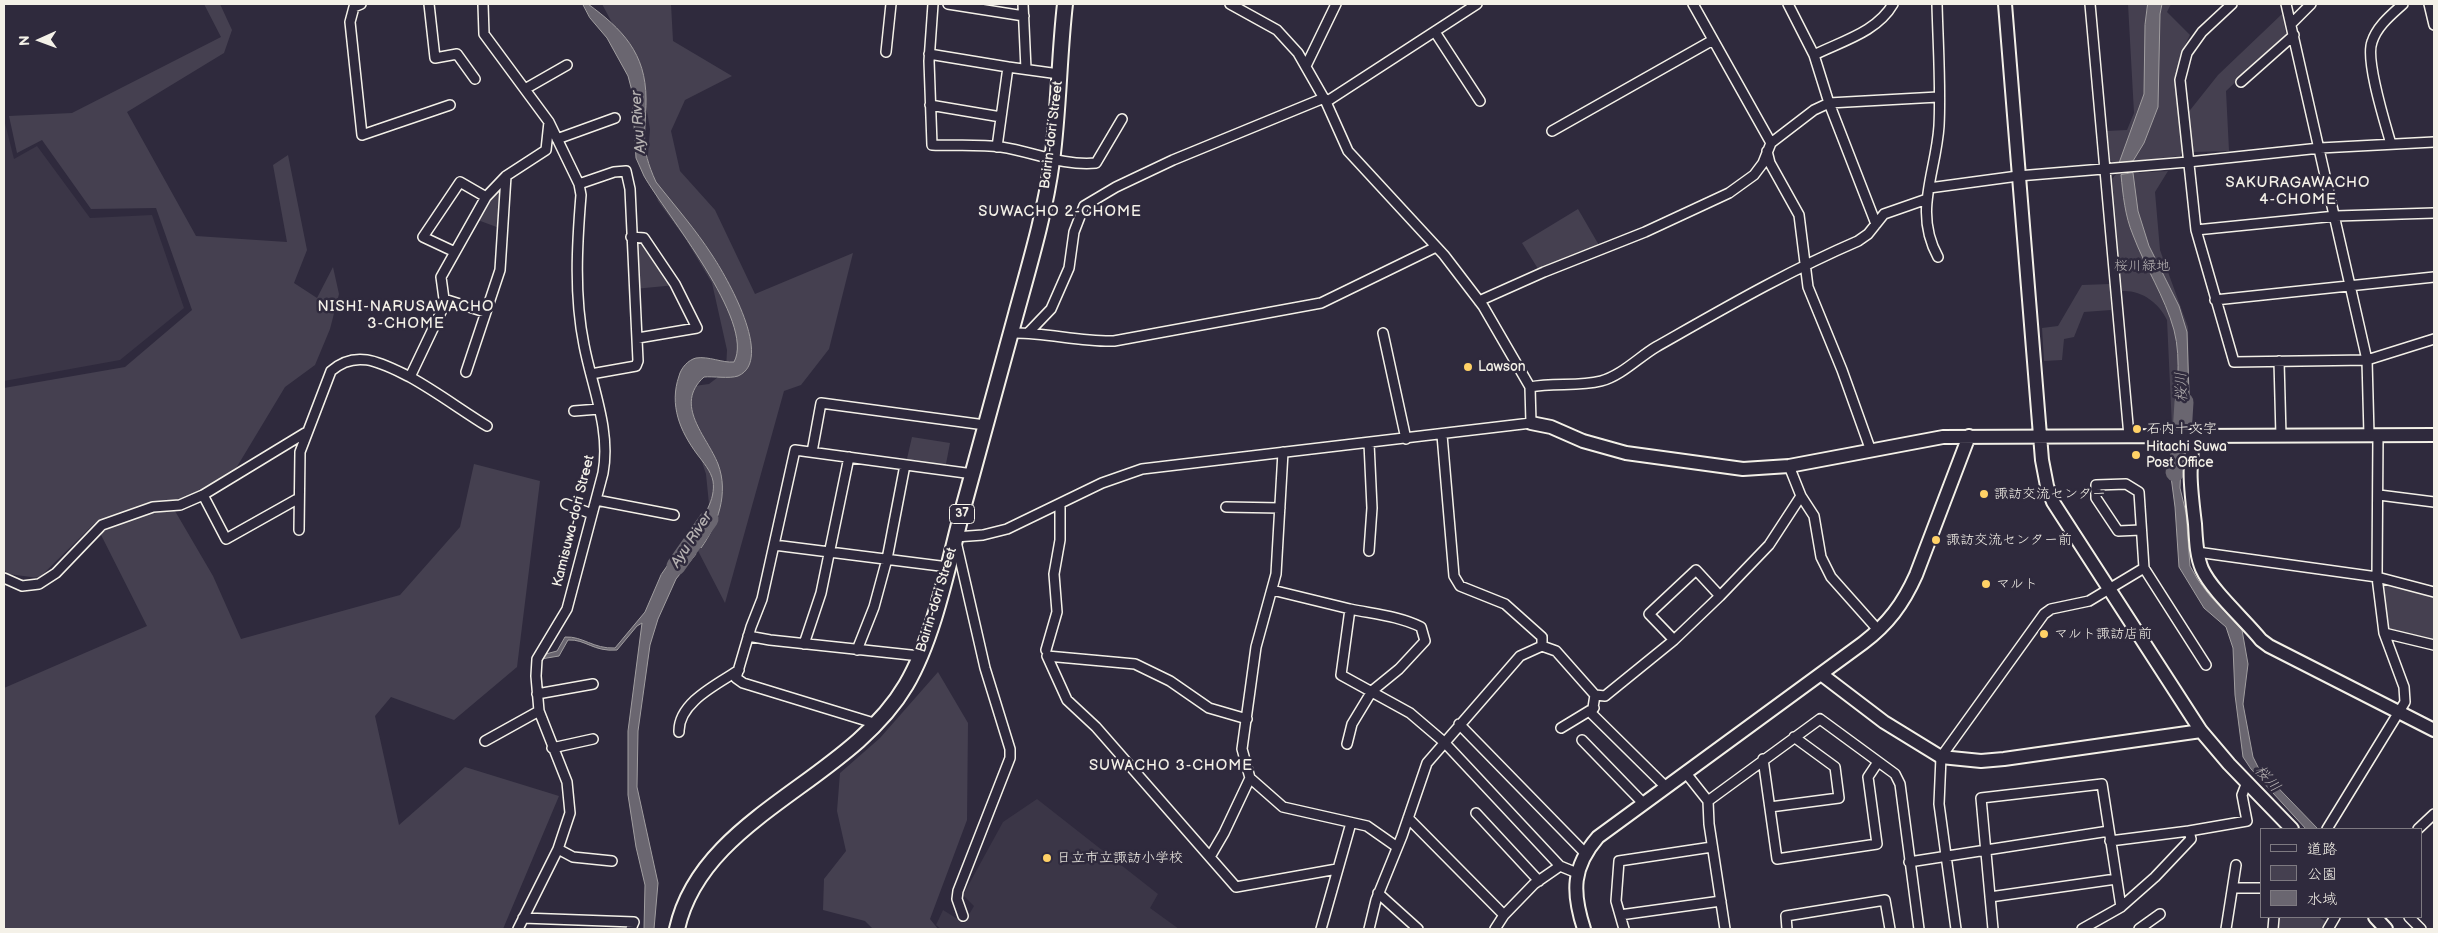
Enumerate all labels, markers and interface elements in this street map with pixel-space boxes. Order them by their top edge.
north arrow [15,15,65,65]
text: N [16,35,33,46]
street label: Bairin-dori Street [1037,80,1067,190]
water label: Ayu River [628,90,650,154]
district label: SAKURAGAWACHO 4-CHOME [2224,174,2372,209]
district label: SUWACHO 2-CHOME [976,203,1144,221]
park label: 桜川緑地 [2114,258,2170,274]
district label: NISHI-NARUSAWACHO 3-CHOME [315,298,497,333]
place label: Lawson [1478,359,1526,375]
marker: Lawson [1462,361,1474,373]
water label: 桜川 [2172,372,2192,402]
place label: 石内十文字 [2147,421,2217,437]
marker: 石内十文字 [2131,423,2143,435]
place label: Hitachi Suwa Post Office [2146,439,2227,472]
marker: Hitachi Suwa Post Office [2130,449,2142,461]
street label: Kamisuwa-dori Street [549,453,599,589]
place label: 諏訪交流センター [1994,486,2106,502]
marker: 諏訪交流センター [1978,488,1990,500]
road number: 37 [950,504,974,524]
water label: Ayu River [667,509,717,571]
place label: 諏訪交流センター前 [1946,532,2072,548]
marker: 諏訪交流センター前 [1930,534,1942,546]
street label: Bairin-dori Street [913,546,961,654]
place label: マルト [1996,576,2038,592]
marker: マルト [1980,578,1992,590]
place label: マルト諏訪店前 [2054,626,2152,642]
marker: マルト諏訪店前 [2038,628,2050,640]
district label: SUWACHO 3-CHOME [1087,757,1255,775]
water label: 桜川 [2250,762,2284,796]
legend [2260,828,2423,918]
text: 道路 [2307,840,2337,859]
place label: 日立市立諏訪小学校 [1057,850,1183,866]
marker: 日立市立諏訪小学校 [1041,852,1053,864]
text: 公園 [2307,865,2337,884]
text: 水域 [2307,890,2337,909]

